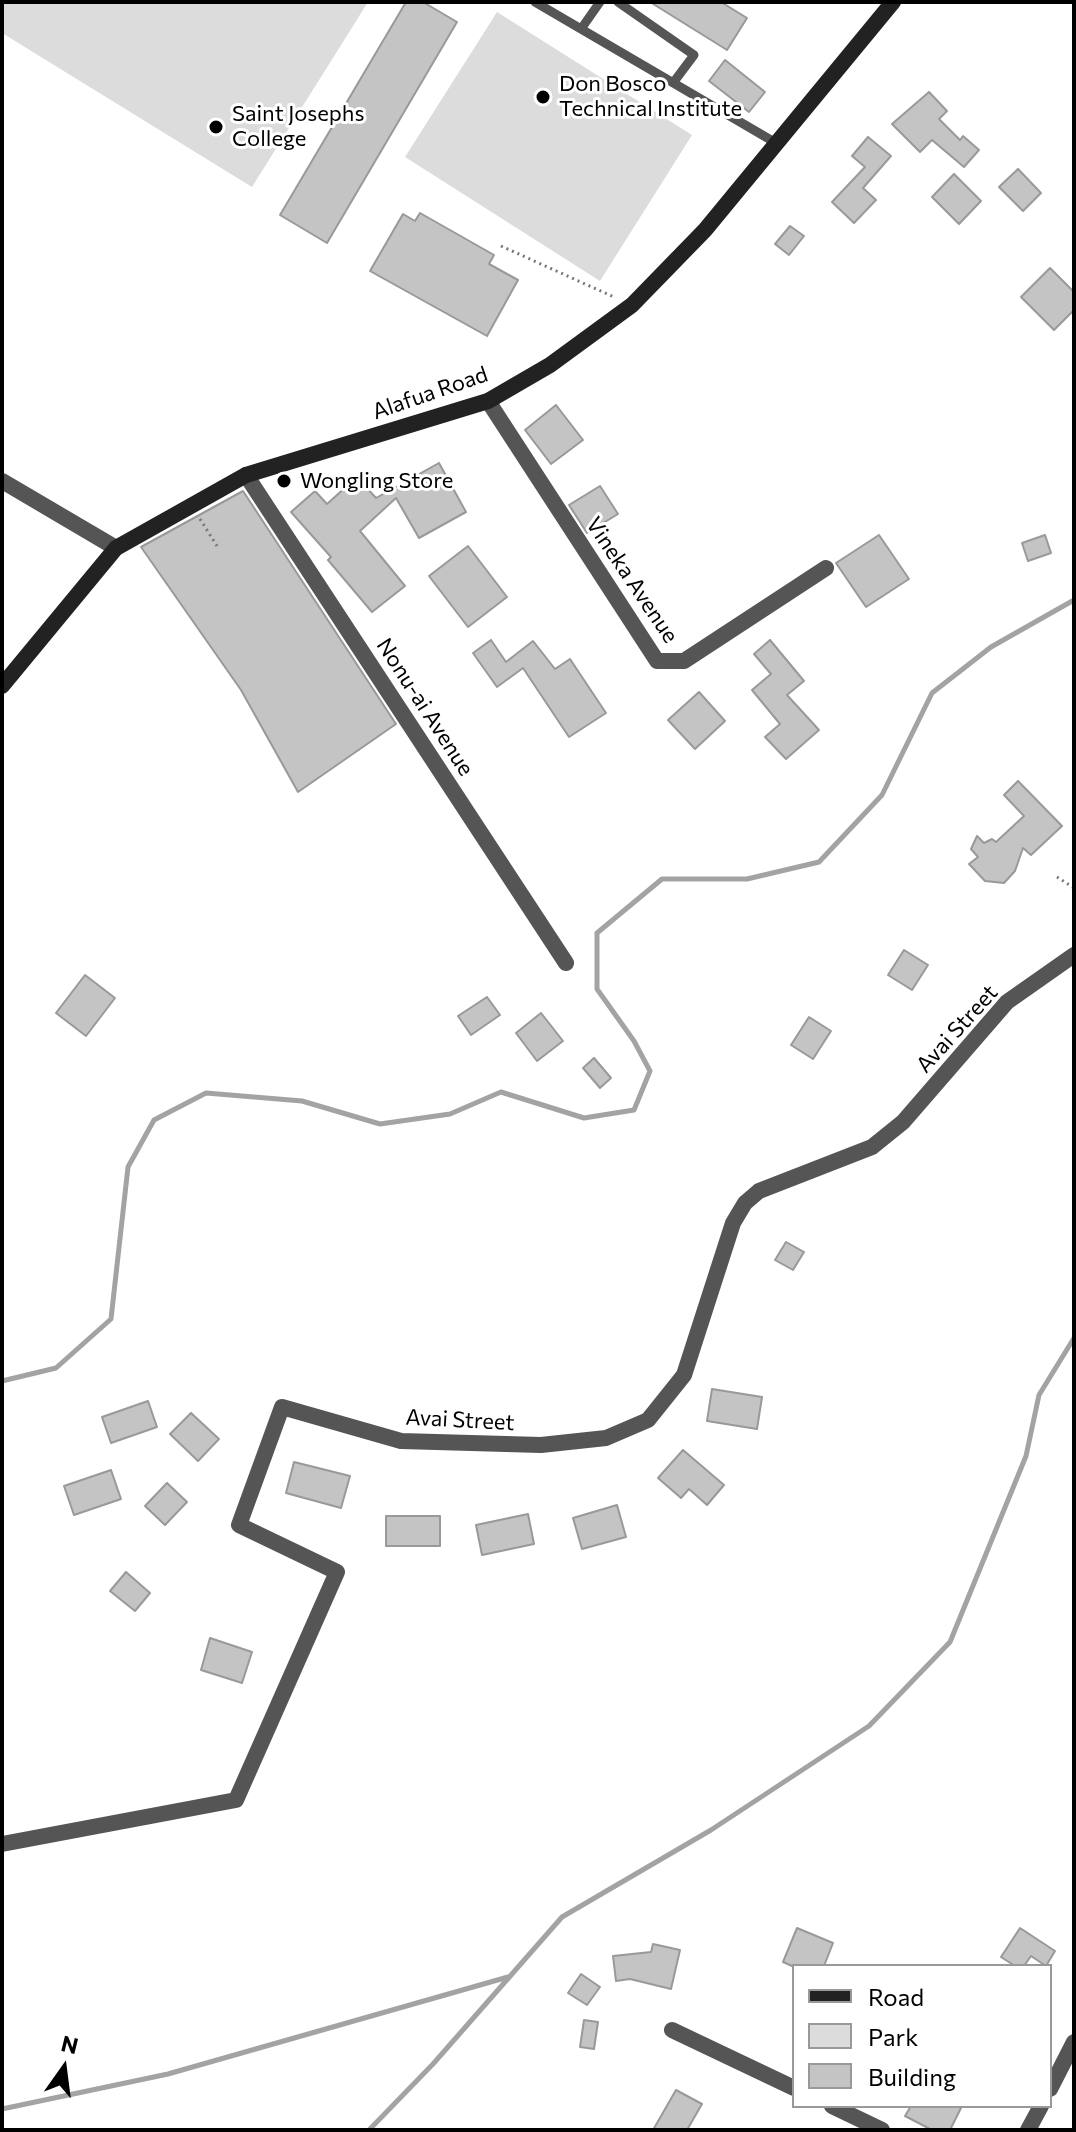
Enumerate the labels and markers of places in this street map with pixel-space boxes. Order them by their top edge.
place label: Don Bosco Technical Institute [559,71,742,122]
marker: Don Bosco Technical Institute [534,88,552,106]
place label: Saint Josephs College [232,101,364,152]
marker: Saint Josephs College [207,118,225,136]
place label: Wongling Store [300,468,453,494]
marker: Wongling Store [275,472,293,490]

